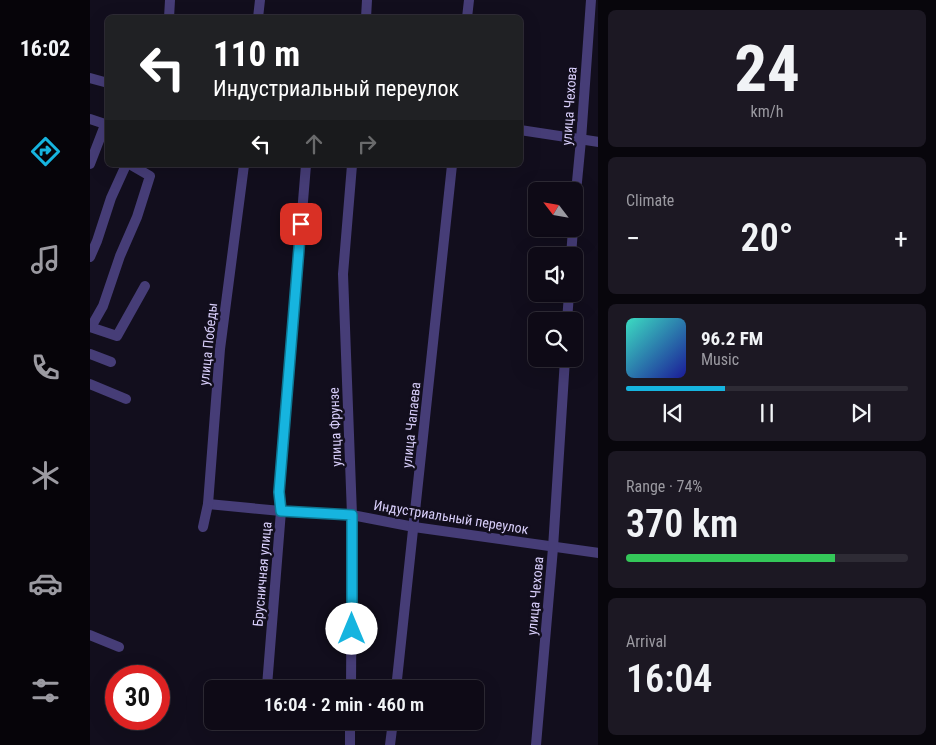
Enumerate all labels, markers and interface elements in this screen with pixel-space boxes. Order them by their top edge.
text: 24 [734,31,800,107]
text: 110 m [213,34,300,75]
icon: left [130,35,195,100]
text: 16:02 [20,36,70,61]
street label: улица Чехова [558,66,580,146]
text: Индустриальный переулок [213,76,459,101]
text: km/h [751,102,783,121]
icon: left [247,130,275,158]
icon: ahead [300,130,328,158]
icon: right [353,130,381,158]
icon: directions [28,134,63,169]
north arrow [528,182,582,238]
map controls [528,182,583,367]
text: Climate [626,191,674,210]
pin [280,203,322,245]
icon: arrive [287,210,315,238]
text: 20° [741,216,793,260]
text: − [626,222,640,255]
text: + [894,222,908,255]
icon: music [28,242,63,277]
button: sound [528,247,583,302]
street label: улица Победы [196,302,220,386]
button: search [528,312,583,367]
text: 96.2 FM [701,327,763,350]
icon: phone [28,350,63,385]
text: Music [701,350,739,369]
street label: улица Чапаева [399,381,423,469]
street label: улица Фрунзе [326,387,344,467]
icon: previous [659,399,687,427]
icon: pause [753,399,781,427]
icon: next [847,399,875,427]
icon: climate [28,458,63,493]
text: Range · 74% [626,477,702,496]
street label: Индустриальный переулок [372,497,530,537]
text: 370 km [626,502,738,546]
street label: Брусничная улица [249,521,275,627]
street label: улица Чехова [524,556,546,636]
icon: car [28,566,63,601]
position arrow [325,602,377,654]
text: Arrival [626,632,667,651]
text: 16:04 [626,657,712,701]
speed limit sign: 30 [105,665,170,730]
icon: filters [28,673,63,708]
text: 16:04 · 2 min · 460 m [264,693,424,716]

